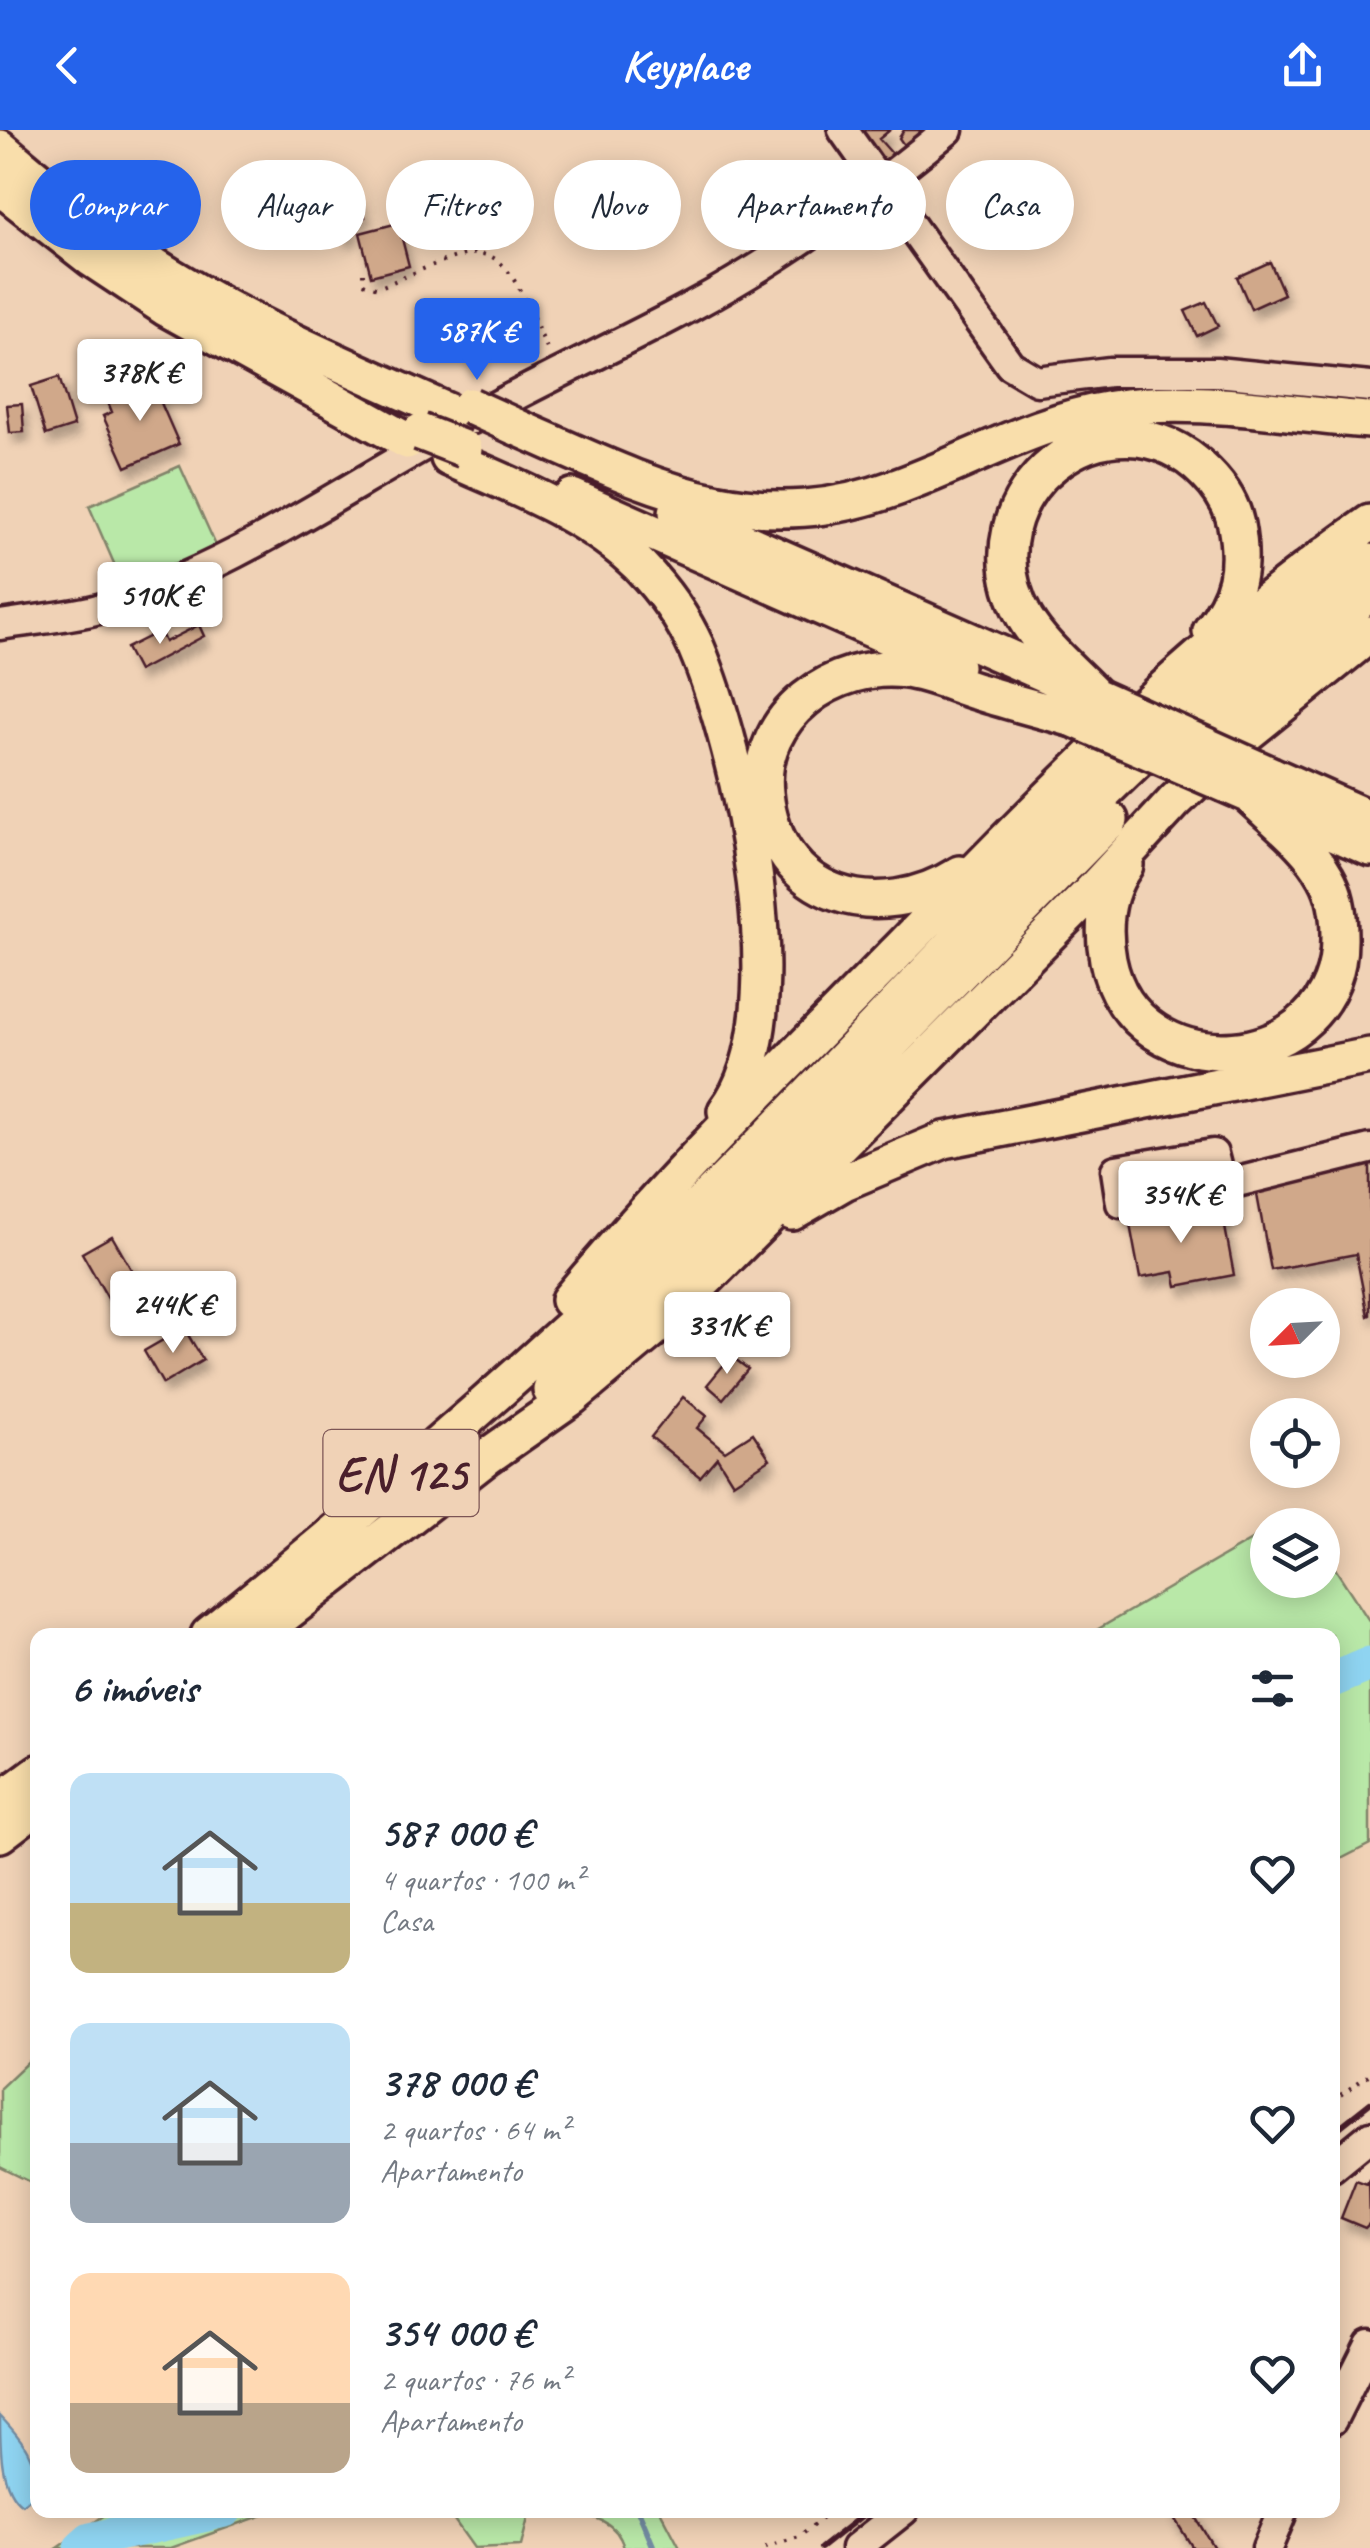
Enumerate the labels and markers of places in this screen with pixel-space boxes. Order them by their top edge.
pin: 587K € [396,298,558,383]
pin: 378K € [59,339,221,424]
pin: 510K € [79,562,241,647]
pin: 354K € [1100,1161,1262,1246]
pin: 244K € [92,1271,254,1356]
pin: 331K € [646,1292,808,1377]

